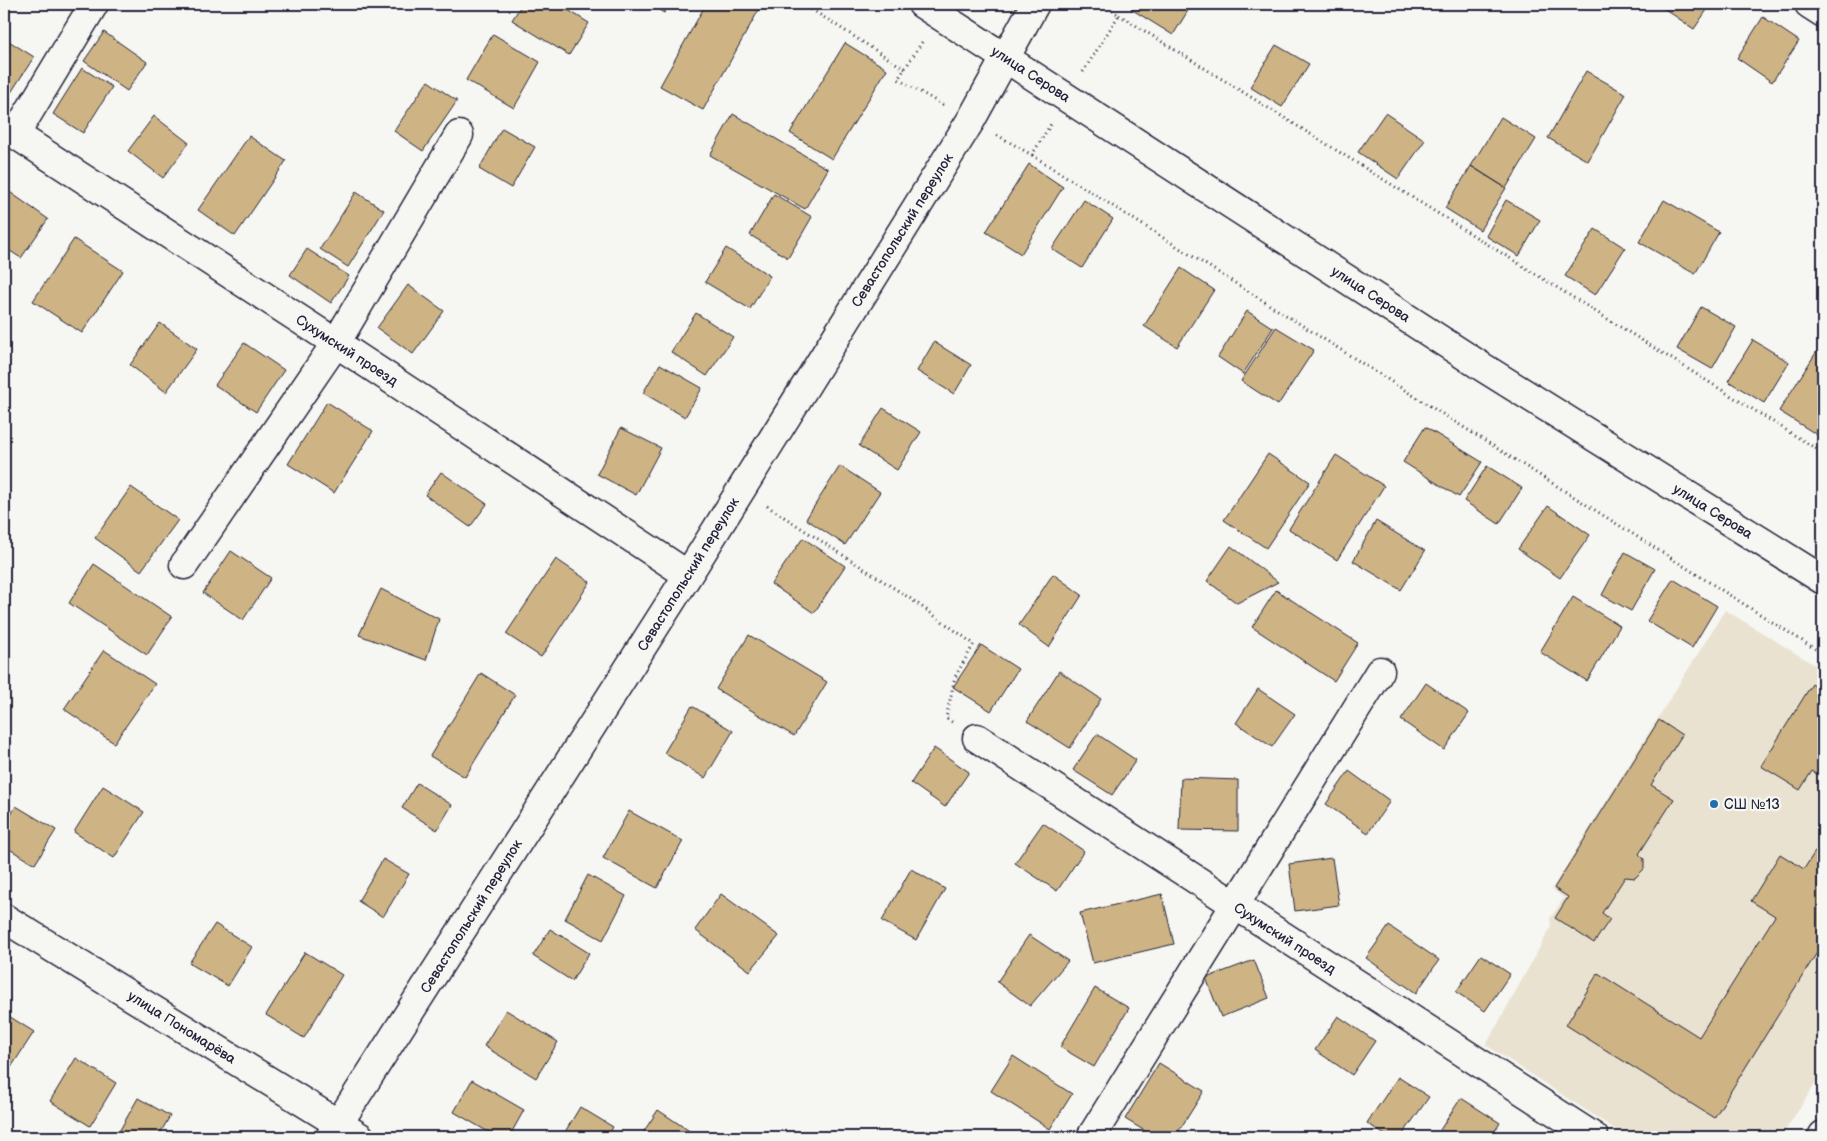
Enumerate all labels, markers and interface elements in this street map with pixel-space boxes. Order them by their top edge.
street label: улица Серова [988,43,1074,107]
street label: Севастопольский переулок [848,150,957,310]
street label: улица Серова [1328,263,1414,327]
street label: Сухумский проезд [293,311,401,390]
street label: улица Серова [1670,480,1756,543]
street label: Севастопольский переулок [634,494,743,654]
place label: СШ №13 [1724,796,1780,813]
marker: СШ №13 [1708,798,1720,810]
street label: Севастопольский переулок [417,836,526,996]
street label: Сухумский проезд [1231,899,1339,978]
street label: улица Пономарёва [125,987,240,1068]

